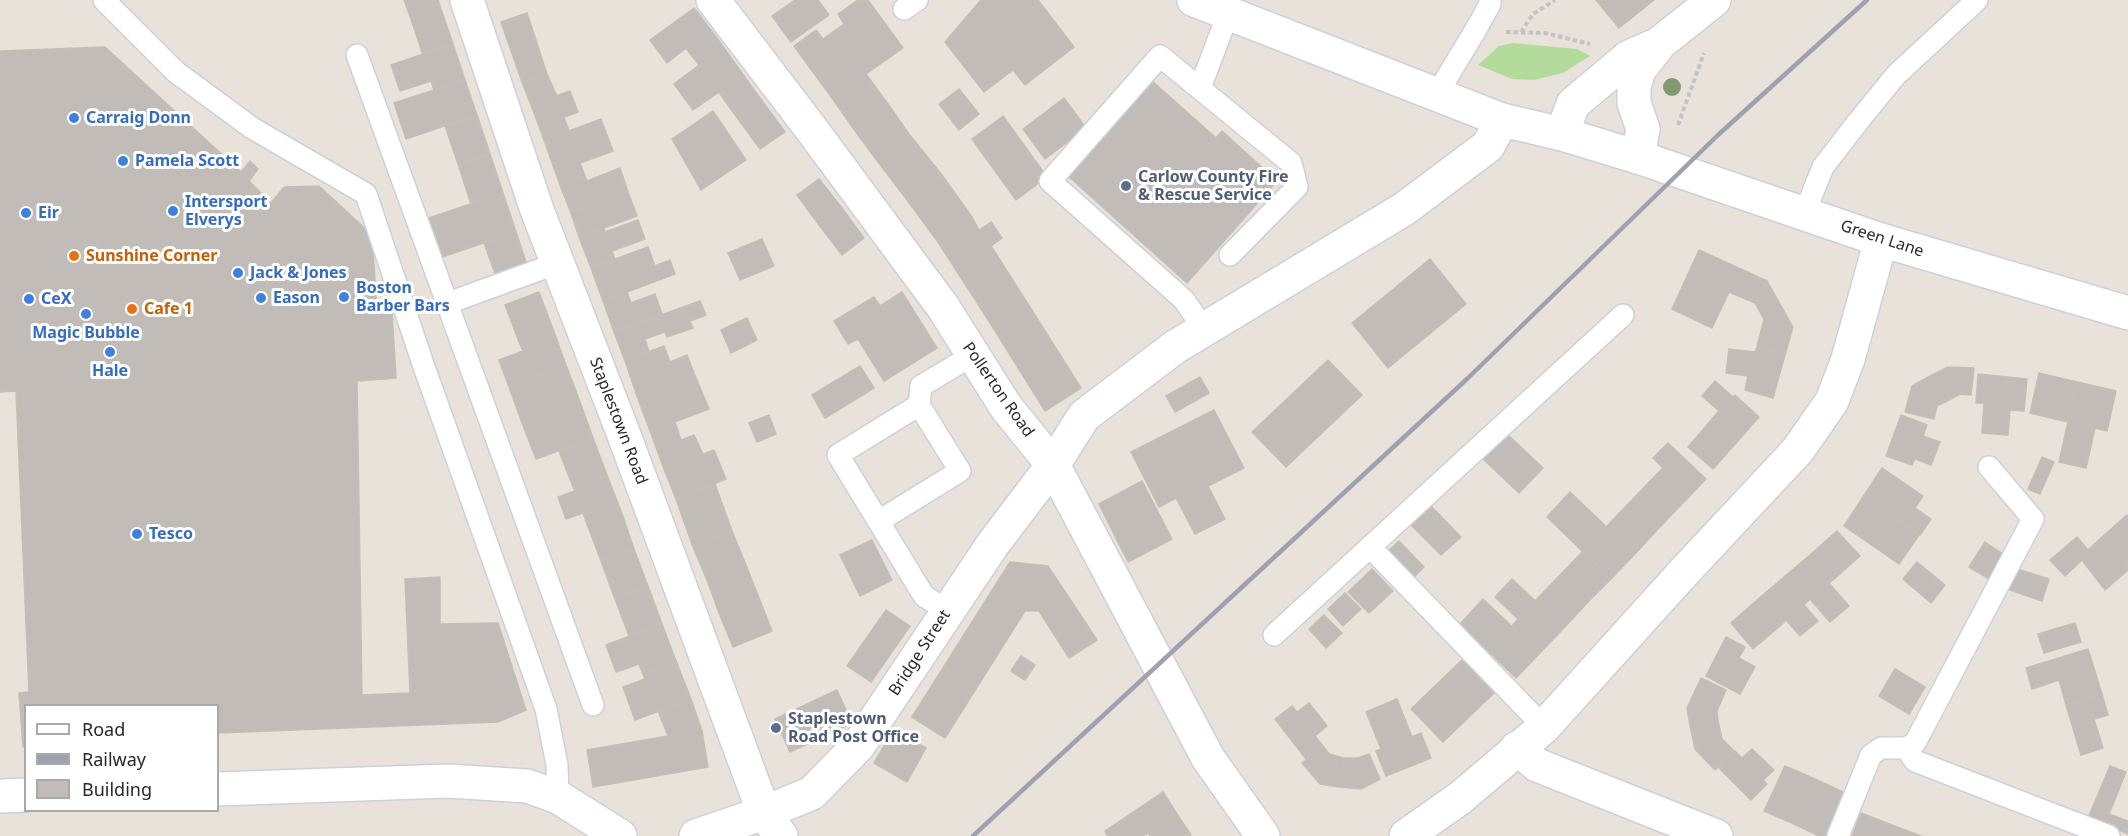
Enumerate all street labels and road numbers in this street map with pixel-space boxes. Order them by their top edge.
street label: Green Lane [1838,217,1926,261]
street label: Pollerton Road [958,339,1038,441]
street label: Staplestown Road [585,355,651,487]
street label: Bridge Street [885,606,955,700]

